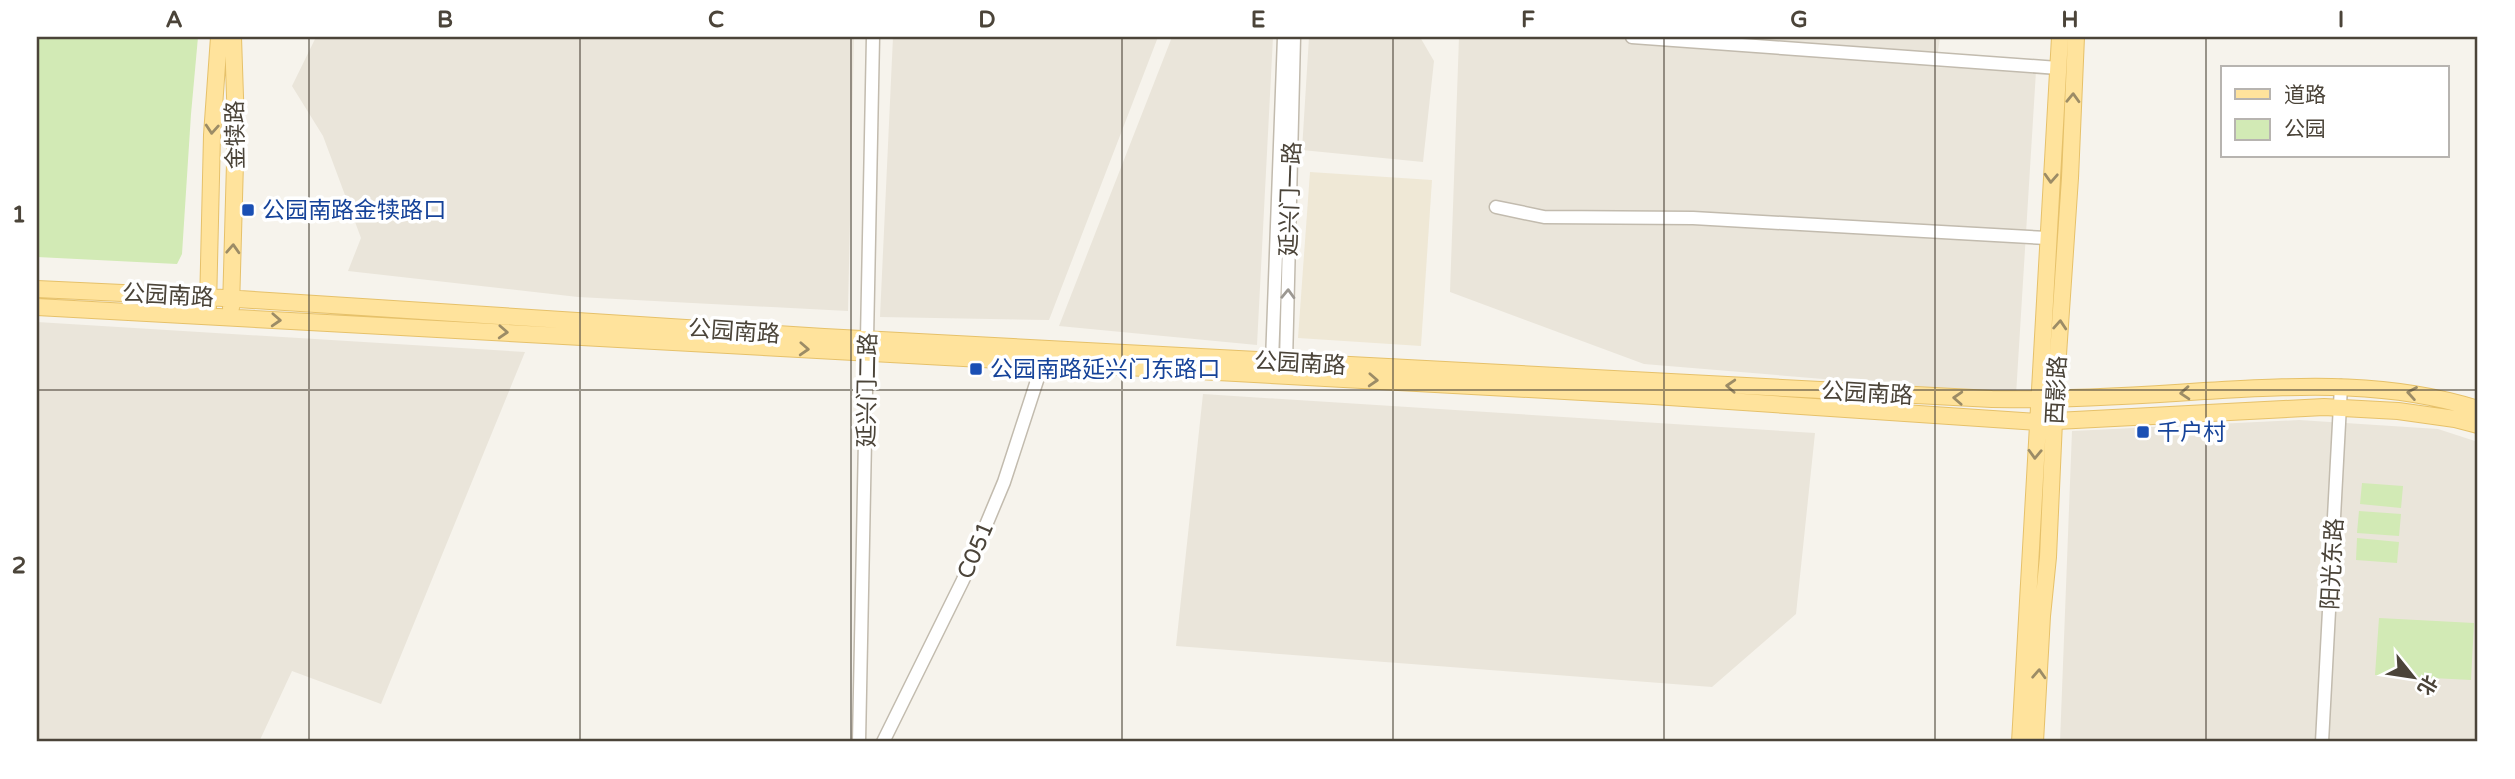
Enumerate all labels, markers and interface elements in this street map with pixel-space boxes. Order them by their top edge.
text: A [165,6,183,34]
text: B [437,6,453,34]
text: C [708,6,724,34]
text: D [978,6,996,34]
text: E [1251,6,1265,34]
text: F [1521,6,1535,34]
text: G [1790,6,1808,34]
text: H [2061,6,2079,34]
text: I [2338,6,2344,34]
legend [2221,66,2448,158]
text: 道路 [2284,83,2326,108]
one-way arrow [2066,92,2081,103]
street label: 金犊路 [221,100,251,170]
text: 公园 [2284,117,2326,142]
one-way arrow [205,124,220,135]
street label: 延兴门一路 [1275,141,1307,257]
one-way arrow [2044,173,2059,184]
place label: 公园南路金犊路口 [262,197,446,225]
text: 1 [12,201,26,229]
marker: 公园南路金犊路口 [240,202,256,218]
one-way arrow [226,243,241,254]
street label: 公园南路 [121,280,215,312]
one-way arrow [1280,288,1295,299]
one-way arrow [271,312,282,327]
street label: 公园南路 [687,315,781,349]
one-way arrow [2052,319,2067,330]
one-way arrow [498,325,509,340]
street label: 延兴门二路 [853,332,883,448]
one-way arrow [799,342,810,357]
street label: 公园南路 [1253,348,1347,380]
street label: 西影路 [2041,355,2073,425]
place label: 公园南路延兴门东路口 [990,356,1220,384]
marker: 公园南路延兴门东路口 [968,361,984,377]
one-way arrow [1368,373,1379,388]
one-way arrow [1725,378,1736,393]
street label: 公园南路 [1820,378,1914,410]
one-way arrow [2179,385,2190,400]
one-way arrow [2406,386,2418,401]
one-way arrow [1952,390,1963,405]
place label: 千户村 [2157,419,2226,447]
marker: 千户村 [2135,424,2151,440]
one-way arrow [2028,449,2043,460]
street label: 阳光东路 [2317,517,2349,611]
street label: C051 [951,518,1000,583]
text: 2 [12,552,26,580]
north arrow [2378,642,2448,712]
one-way arrow [2031,668,2046,679]
text: 北 [2413,671,2441,699]

